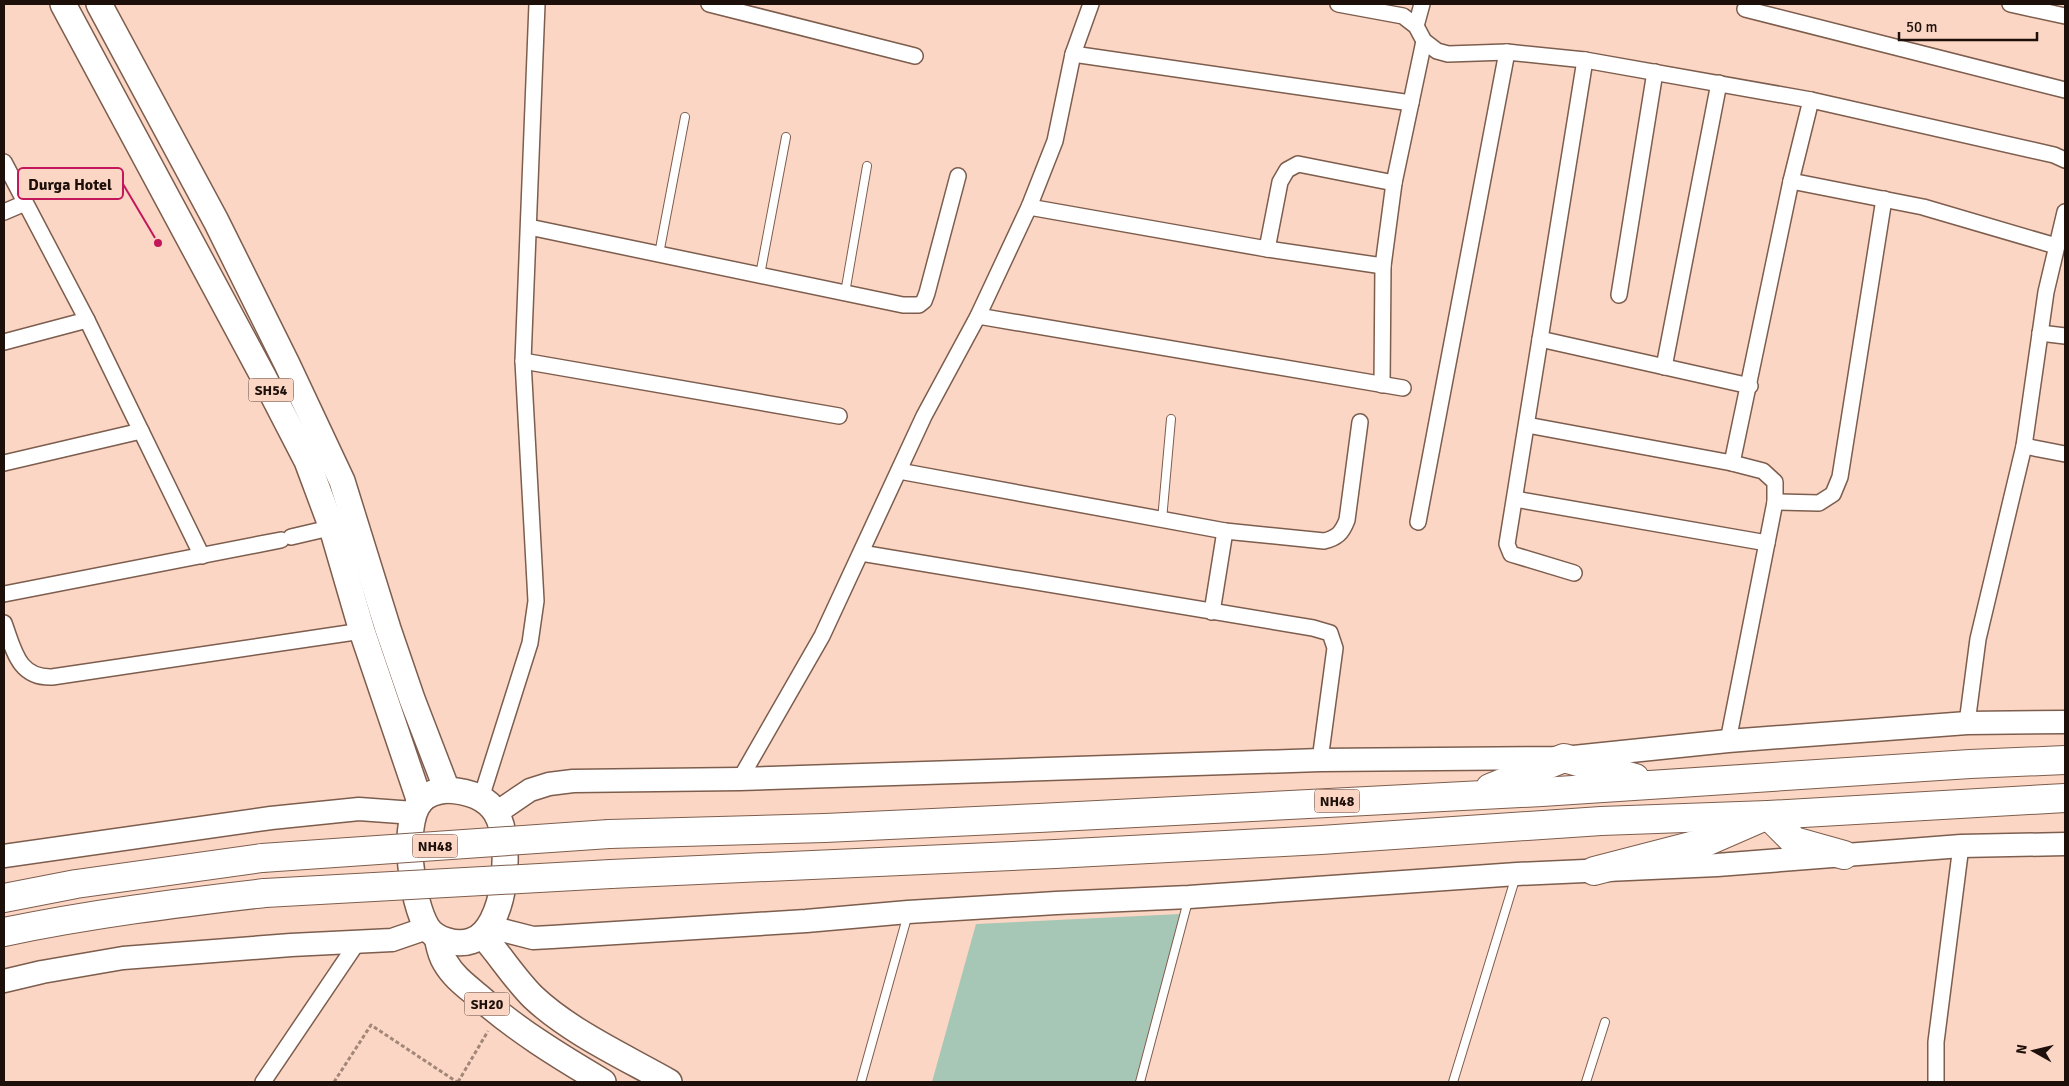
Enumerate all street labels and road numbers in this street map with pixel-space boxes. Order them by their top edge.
road number: SH54 [248,378,294,402]
road number: NH48 [1314,789,1360,812]
road number: NH48 [412,834,458,858]
road number: SH20 [464,992,510,1016]

